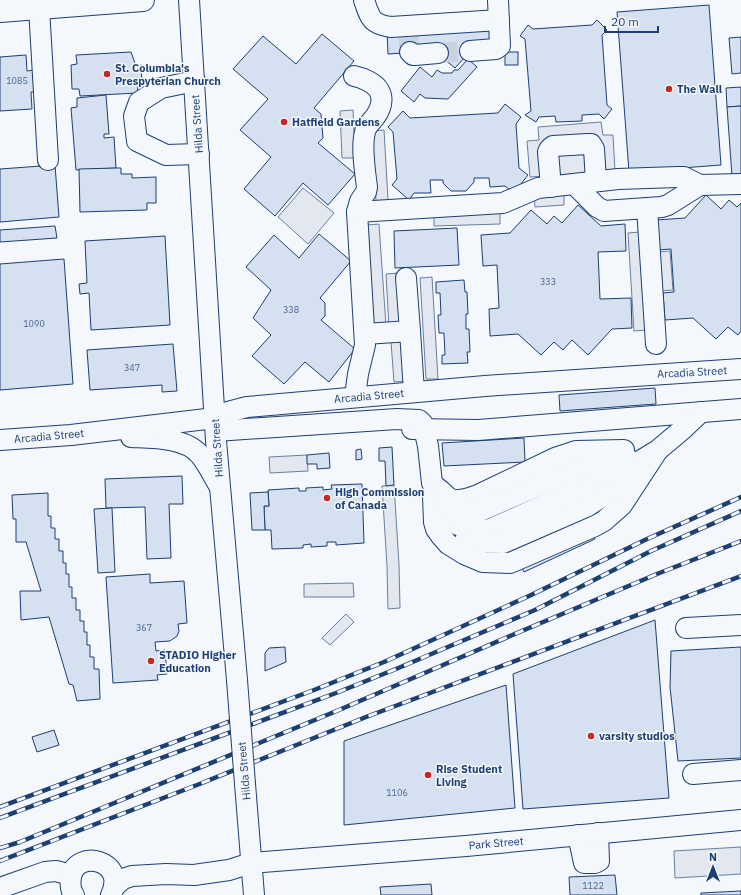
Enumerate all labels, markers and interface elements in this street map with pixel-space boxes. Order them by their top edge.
scale bar [605,8,658,34]
text: 20 m [611,14,639,29]
place label: St. Columbia's Prespyterian Church [115,61,221,88]
marker: St. Columbia's Prespyterian Church [102,69,112,79]
house number: 1085 [6,75,28,86]
place label: The Wall [677,82,723,96]
marker: The Wall [664,84,674,94]
street label: Hilda Street [188,94,206,154]
place label: Hatfield Gardens [292,115,380,129]
marker: Hatfield Gardens [279,117,289,127]
house number: 333 [540,276,556,287]
house number: 338 [283,304,299,315]
house number: 1090 [23,318,45,329]
house number: 347 [124,362,140,373]
street label: Arcadia Street [657,363,728,381]
street label: Arcadia Street [333,386,405,406]
street label: Hilda Street [208,418,226,478]
street label: Arcadia Street [13,426,85,446]
place label: High Commission of Canada [335,485,424,512]
marker: High Commission of Canada [322,493,332,503]
house number: 367 [136,622,152,633]
place label: STADIO Higher Education [159,648,237,675]
marker: STADIO Higher Education [146,656,156,666]
place label: varsity studios [599,729,675,743]
marker: varsity studios [586,731,596,741]
street label: Hilda Street [234,741,254,801]
place label: Rise Student Living [436,762,502,789]
marker: Rise Student Living [423,770,433,780]
house number: 1106 [386,787,408,798]
street label: Park Street [468,834,524,852]
north arrow [693,847,733,887]
text: N [709,850,717,864]
house number: 1122 [582,880,604,891]

